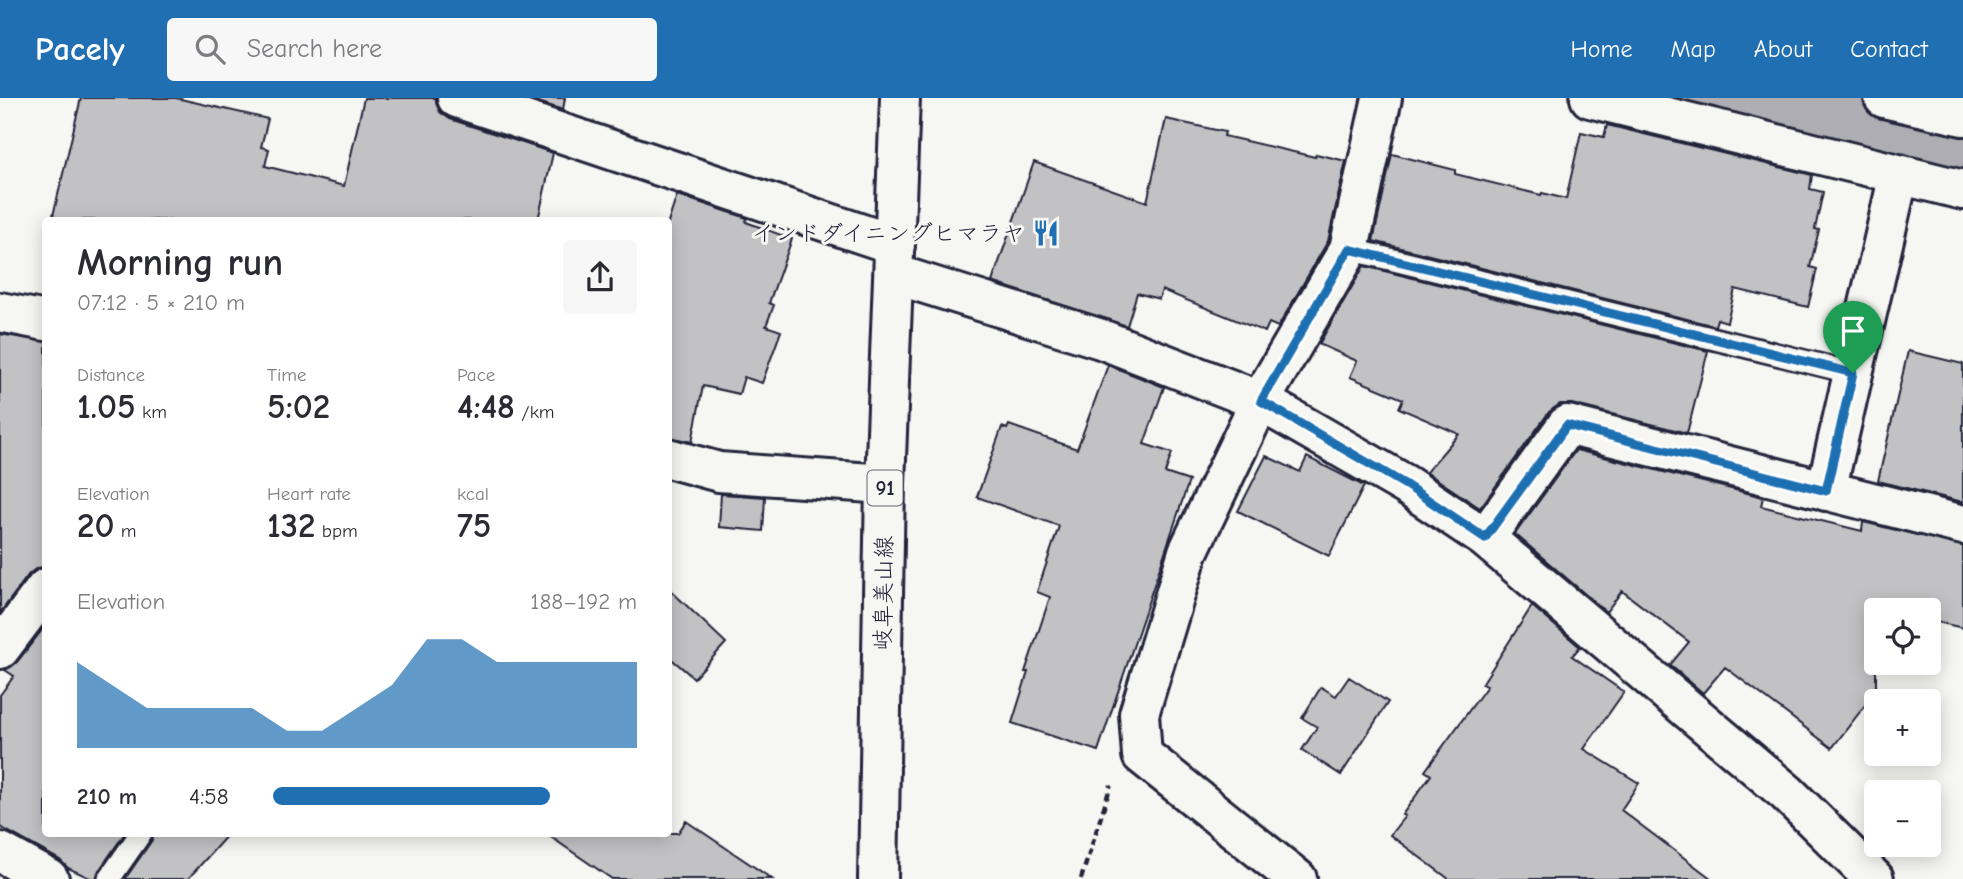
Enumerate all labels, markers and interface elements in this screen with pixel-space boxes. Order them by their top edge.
search box [167,18,657,81]
text: Pacely [35,30,125,68]
icon: search [191,30,229,68]
text: Search here [247,34,382,64]
text: Home [1571,35,1632,63]
text: Map [1670,35,1716,63]
text: About [1754,35,1812,63]
text: Contact [1850,35,1928,63]
restaurant icon: インドダイニングヒマラヤ [1031,218,1061,248]
place label: インドダイニングヒマラヤ [751,220,1025,247]
button: share [563,240,637,314]
text: Morning run [77,241,283,285]
text: 07:12 · 5 × 210 m [77,289,245,316]
pin [1823,301,1883,373]
icon: arrive [1834,312,1872,350]
text: Distance [77,364,145,386]
text: Time [267,364,306,386]
text: Pace [457,364,495,386]
text: 1.05 [77,386,136,427]
text: 5:02 [267,386,330,427]
text: 4:48 [457,386,515,427]
text: km [136,401,167,423]
text: /km [515,401,555,423]
road number: 91 [868,470,903,506]
text: Elevation [77,483,150,505]
text: Heart rate [267,483,351,505]
text: kcal [457,483,489,505]
text: 20 [77,505,114,546]
text: 132 [267,505,315,546]
text: 75 [457,505,491,546]
text: m [114,520,137,542]
text: bpm [315,520,358,542]
street label: 岐阜美山線 [869,535,898,651]
text: Elevation [77,588,165,615]
text: 188–192 m [530,588,637,615]
map controls [1864,598,1941,857]
button: locate [1864,598,1941,675]
button: + [1864,689,1941,766]
button: − [1864,780,1941,857]
text: 210 m [77,783,137,810]
text: 4:58 [189,783,229,810]

